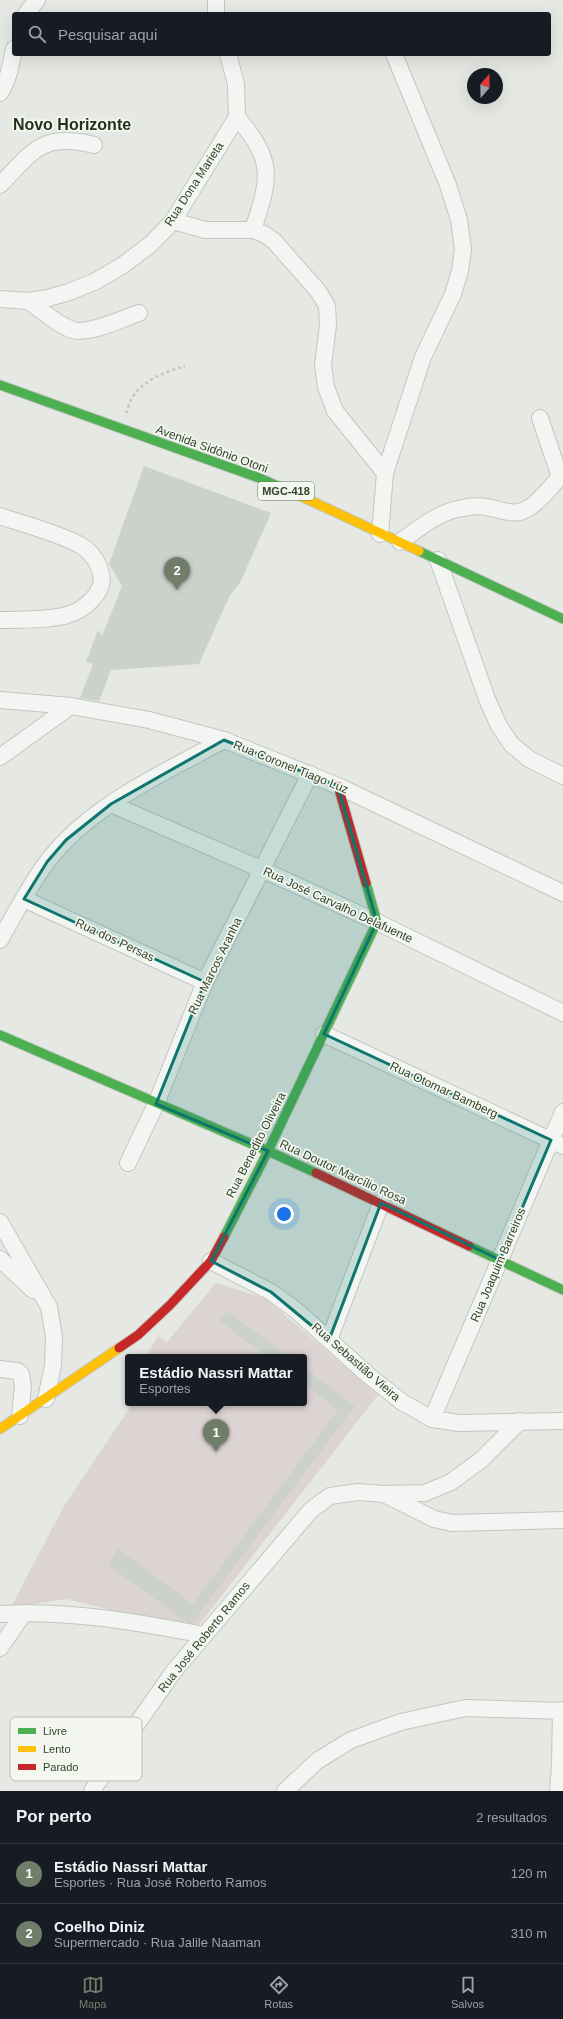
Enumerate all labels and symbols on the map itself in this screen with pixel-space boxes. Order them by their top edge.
north arrow [467,68,503,104]
district label: Novo Horizonte [13,116,131,133]
street label: Rua Dona Marieta [162,139,227,229]
street label: Avenida Sidônio Otoni [154,422,270,476]
road number: MGC-418 [258,482,314,500]
pin: 2 [164,557,190,590]
street label: Rua Coronel Tiago Luz [231,738,351,796]
street label: Rua José Carvalho Delafuente [261,864,415,946]
street label: Rua Marcos Aranha [185,915,245,1017]
street label: Rua dos Persas [73,916,157,964]
street label: Rua Otomar Bamberg [388,1059,500,1121]
street label: Rua Benedito Oliveira [223,1090,289,1200]
street label: Rua Doutor Marcílio Rosa [277,1136,409,1208]
your location [274,1204,294,1224]
street label: Rua Joaquim Barreiros [468,1206,528,1324]
street label: Rua Sebastião Vieira [309,1320,403,1404]
pin: 1 [203,1419,229,1452]
street label: Rua José Roberto Ramos [155,1579,253,1695]
legend [10,1717,142,1781]
text: Livre [43,1725,67,1737]
text: Lento [43,1743,71,1755]
text: Parado [43,1761,78,1773]

